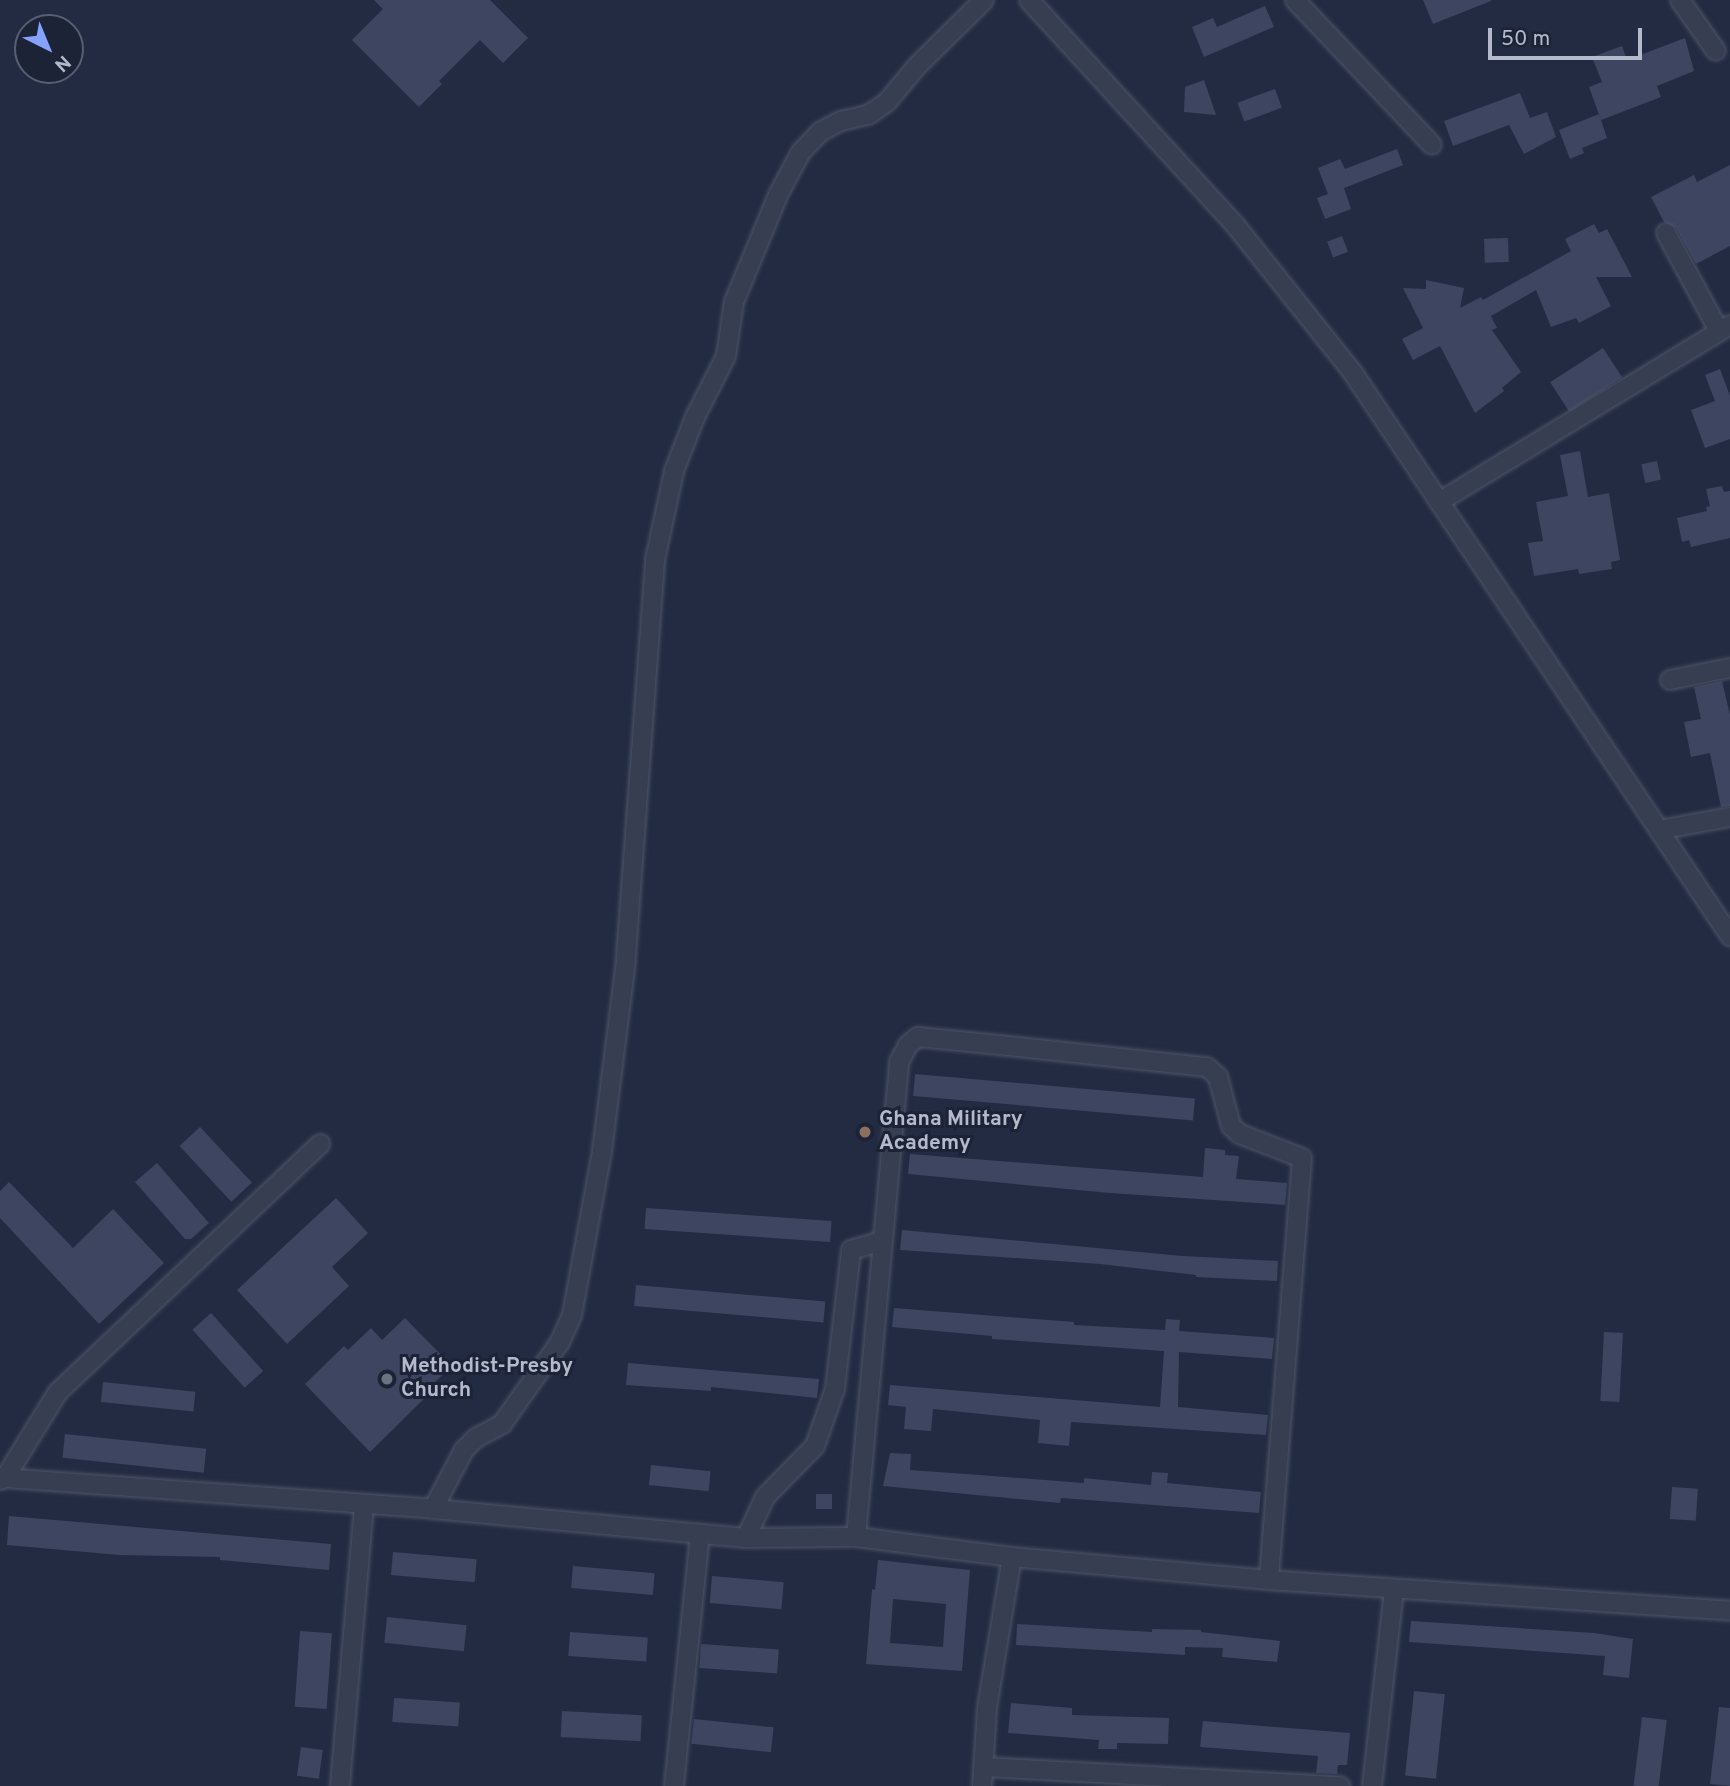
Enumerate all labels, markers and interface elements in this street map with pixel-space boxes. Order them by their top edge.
north arrow [14,14,84,84]
scale bar [1492,14,1646,58]
text: 50 m [1501,26,1550,53]
text: N [49,49,75,76]
place label: Ghana Military Academy [879,1107,1023,1157]
marker: Ghana Military Academy [857,1124,873,1140]
place label: Methodist-Presby Church [401,1354,573,1404]
marker: Methodist-Presby Church [379,1371,395,1387]

